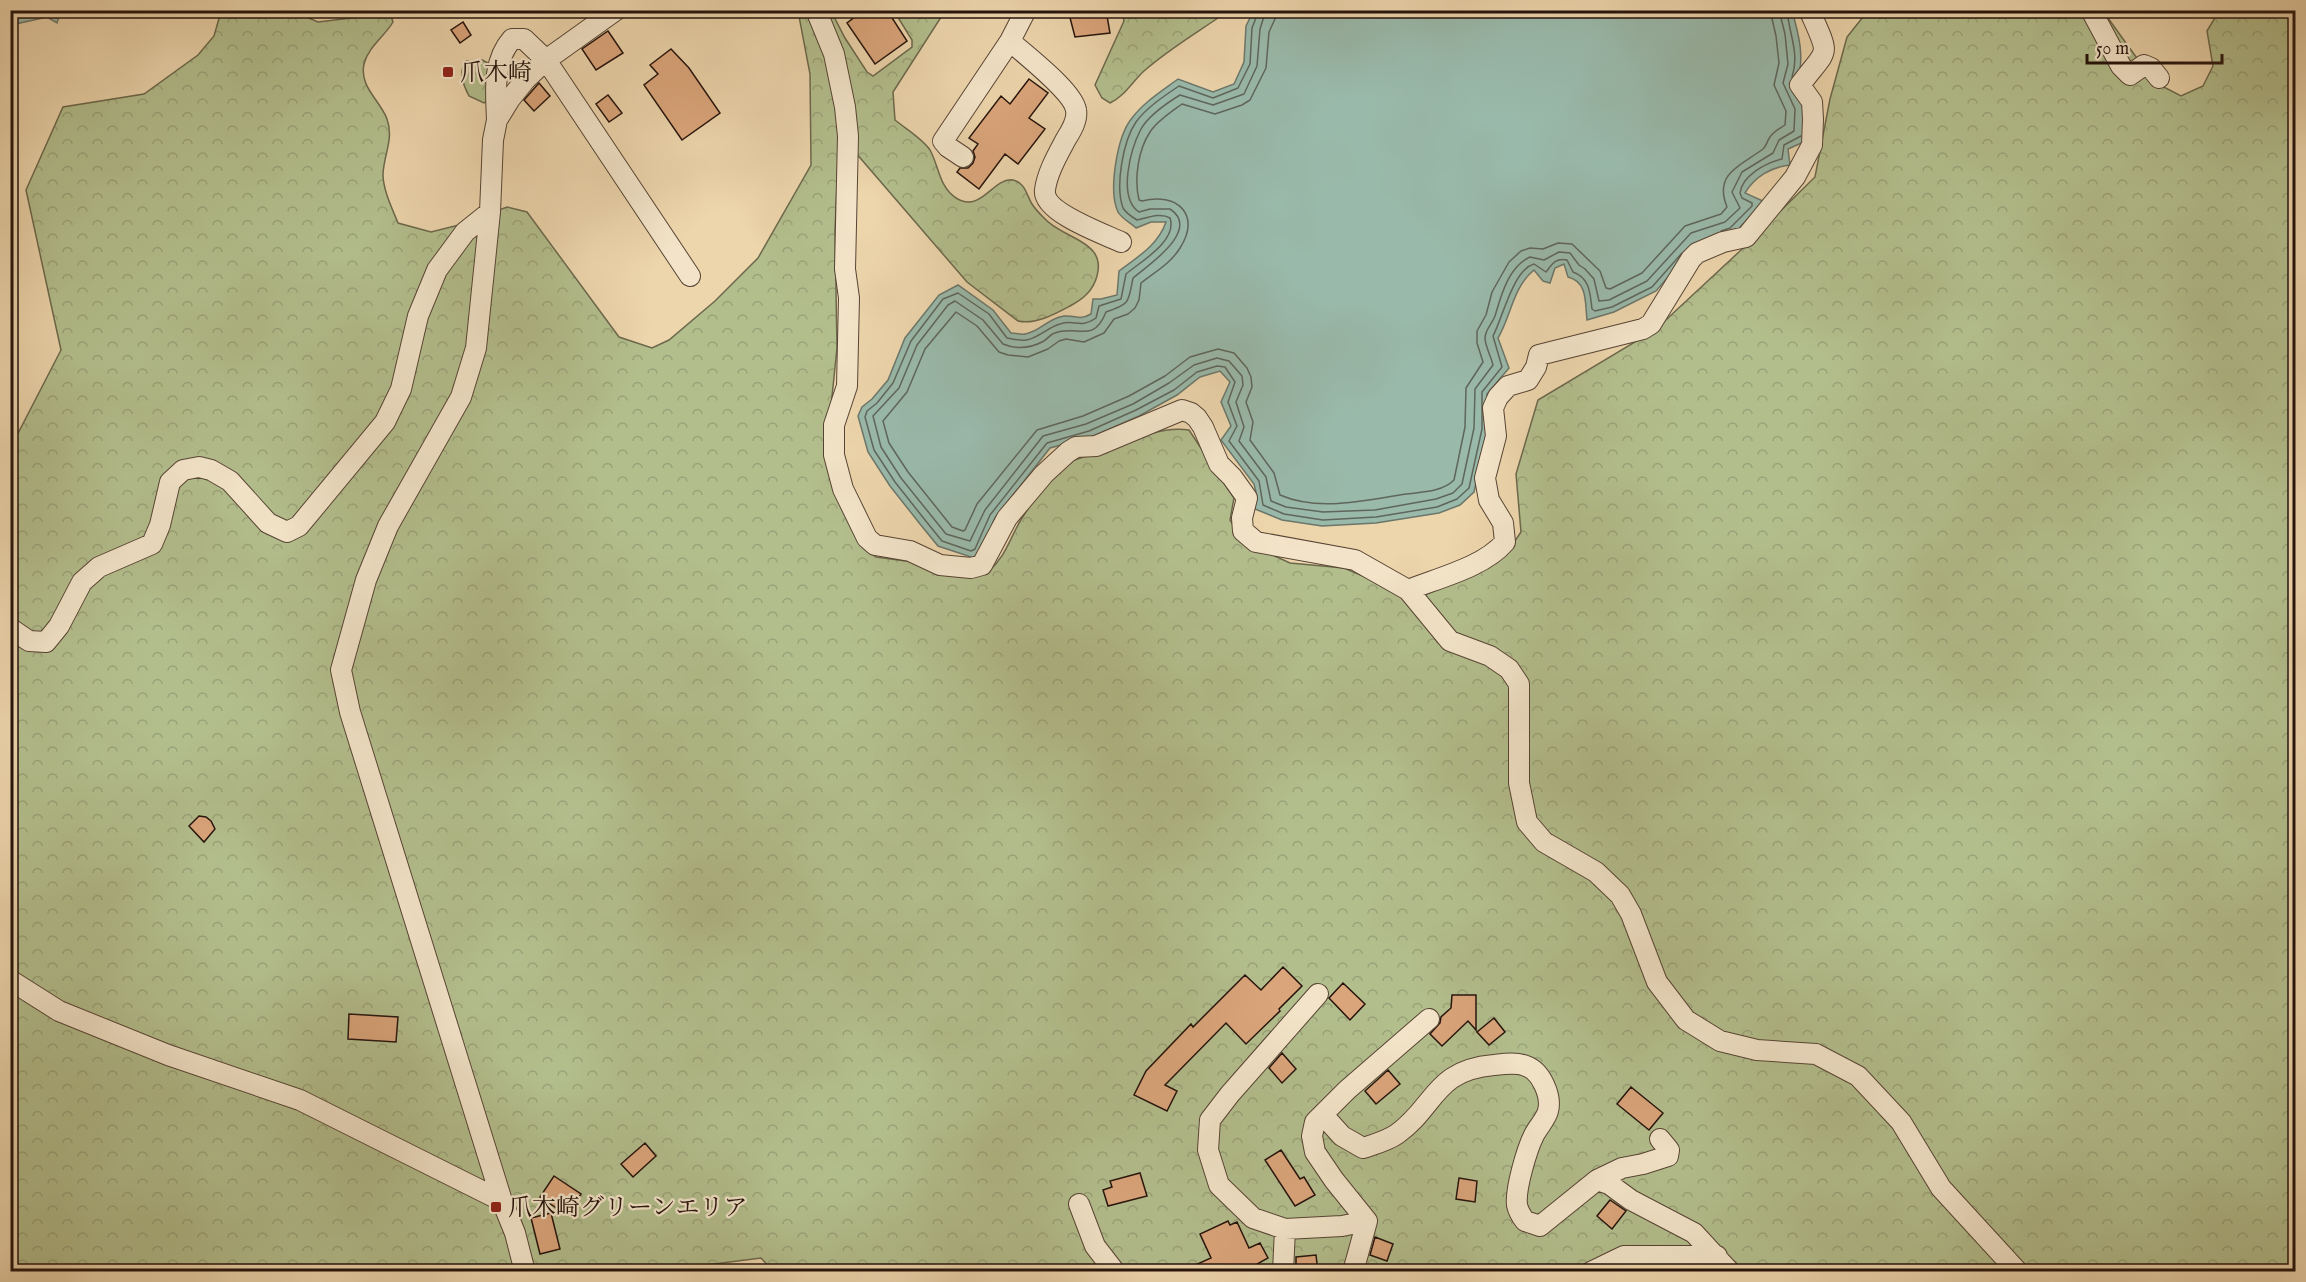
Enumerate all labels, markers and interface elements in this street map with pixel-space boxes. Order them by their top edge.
scale bar [2087,27,2222,65]
text: 50 m [2096,38,2129,61]
place label: 爪木崎 [460,58,532,89]
marker: 爪木崎 [441,65,455,79]
place label: 爪木崎グリーンエリア [508,1193,748,1224]
marker: 爪木崎グリーンエリア [489,1200,503,1214]

